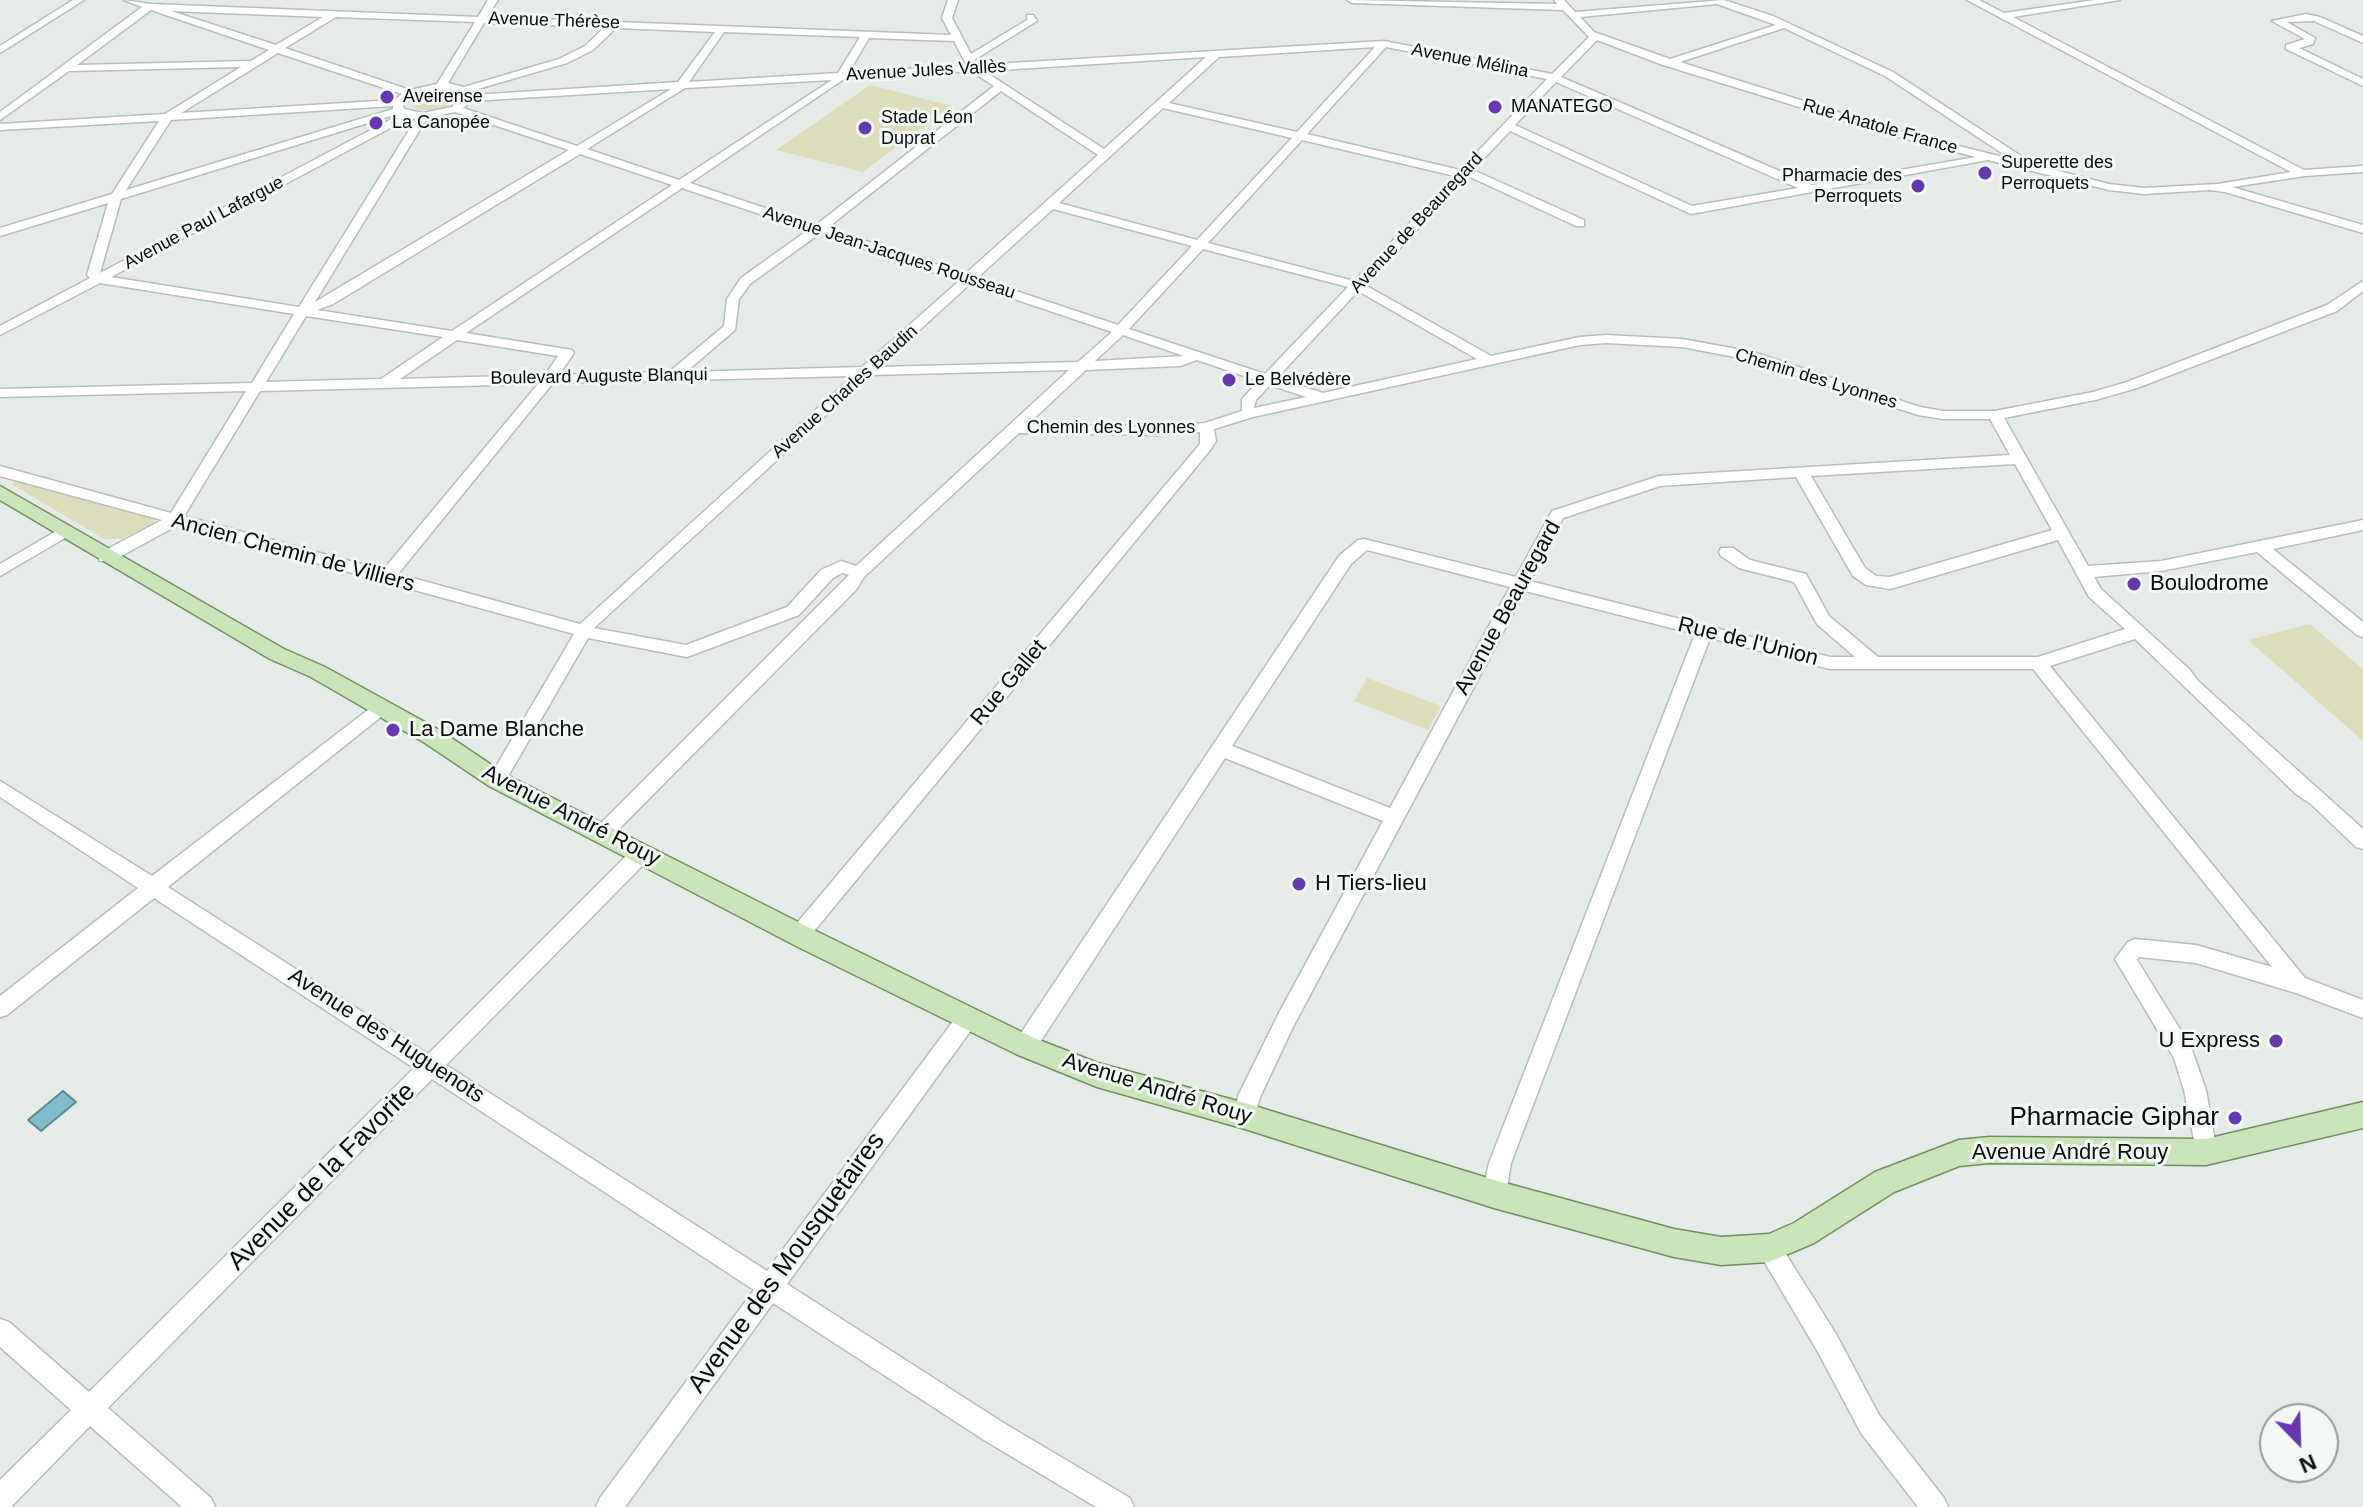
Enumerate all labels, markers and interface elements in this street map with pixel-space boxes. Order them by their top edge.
street label: Avenue Thérèse [488,8,620,34]
street label: Avenue Mélina [1410,39,1530,83]
street label: Avenue Jules Vallès [845,56,1007,86]
place label: Aveirense [403,86,483,108]
marker: Aveirense [378,88,396,106]
street label: Rue Anatole France [1800,95,1960,159]
place label: MANATEGO [1511,96,1613,118]
marker: MANATEGO [1486,98,1504,116]
place label: Stade Léon Duprat [881,107,973,150]
place label: La Canopée [392,112,490,134]
marker: La Canopée [367,114,385,132]
marker: Stade Léon Duprat [856,119,874,137]
street label: Avenue de Beauregard [1346,148,1488,298]
place label: Superette des Perroquets [2001,152,2113,194]
marker: Superette des Perroquets [1976,164,1994,182]
place label: Pharmacie des Perroquets [1782,165,1902,208]
street label: Avenue Paul Lafargue [120,172,288,274]
marker: Pharmacie des Perroquets [1909,177,1927,195]
street label: Avenue Jean-Jacques Rousseau [760,202,1018,304]
street label: Avenue Charles Baudin [768,321,922,463]
street label: Chemin des Lyonnes [1732,344,1900,414]
street label: Boulevard Auguste Blanqui [490,364,708,390]
place label: Le Belvédère [1245,369,1351,391]
marker: Le Belvédère [1220,371,1238,389]
street label: Chemin des Lyonnes [1027,417,1195,439]
street label: Ancien Chemin de Villiers [169,508,417,598]
street label: Avenue Beauregard [1449,516,1567,700]
place label: Boulodrome [2150,571,2269,597]
marker: Boulodrome [2125,575,2143,593]
street label: Rue de l'Union [1675,612,1821,672]
street label: Rue Gallet [965,635,1053,731]
place label: La Dame Blanche [409,717,584,743]
marker: La Dame Blanche [384,721,402,739]
street label: Avenue André Rouy [477,760,665,872]
place label: H Tiers-lieu [1315,871,1427,897]
marker: H Tiers-lieu [1290,875,1308,893]
street label: Avenue des Huguenots [283,963,489,1109]
place label: U Express [2159,1028,2260,1054]
marker: U Express [2267,1032,2285,1050]
street label: Avenue André Rouy [1059,1048,1255,1130]
street label: Avenue de la Favorite [222,1077,422,1277]
place label: Pharmacie Giphar [2009,1102,2219,1134]
marker: Pharmacie Giphar [2226,1109,2244,1127]
street label: Avenue des Mousquetaires [682,1127,892,1399]
street label: Avenue André Rouy [1972,1140,2168,1166]
north arrow [2259,1403,2339,1483]
text: N [2296,1449,2320,1478]

